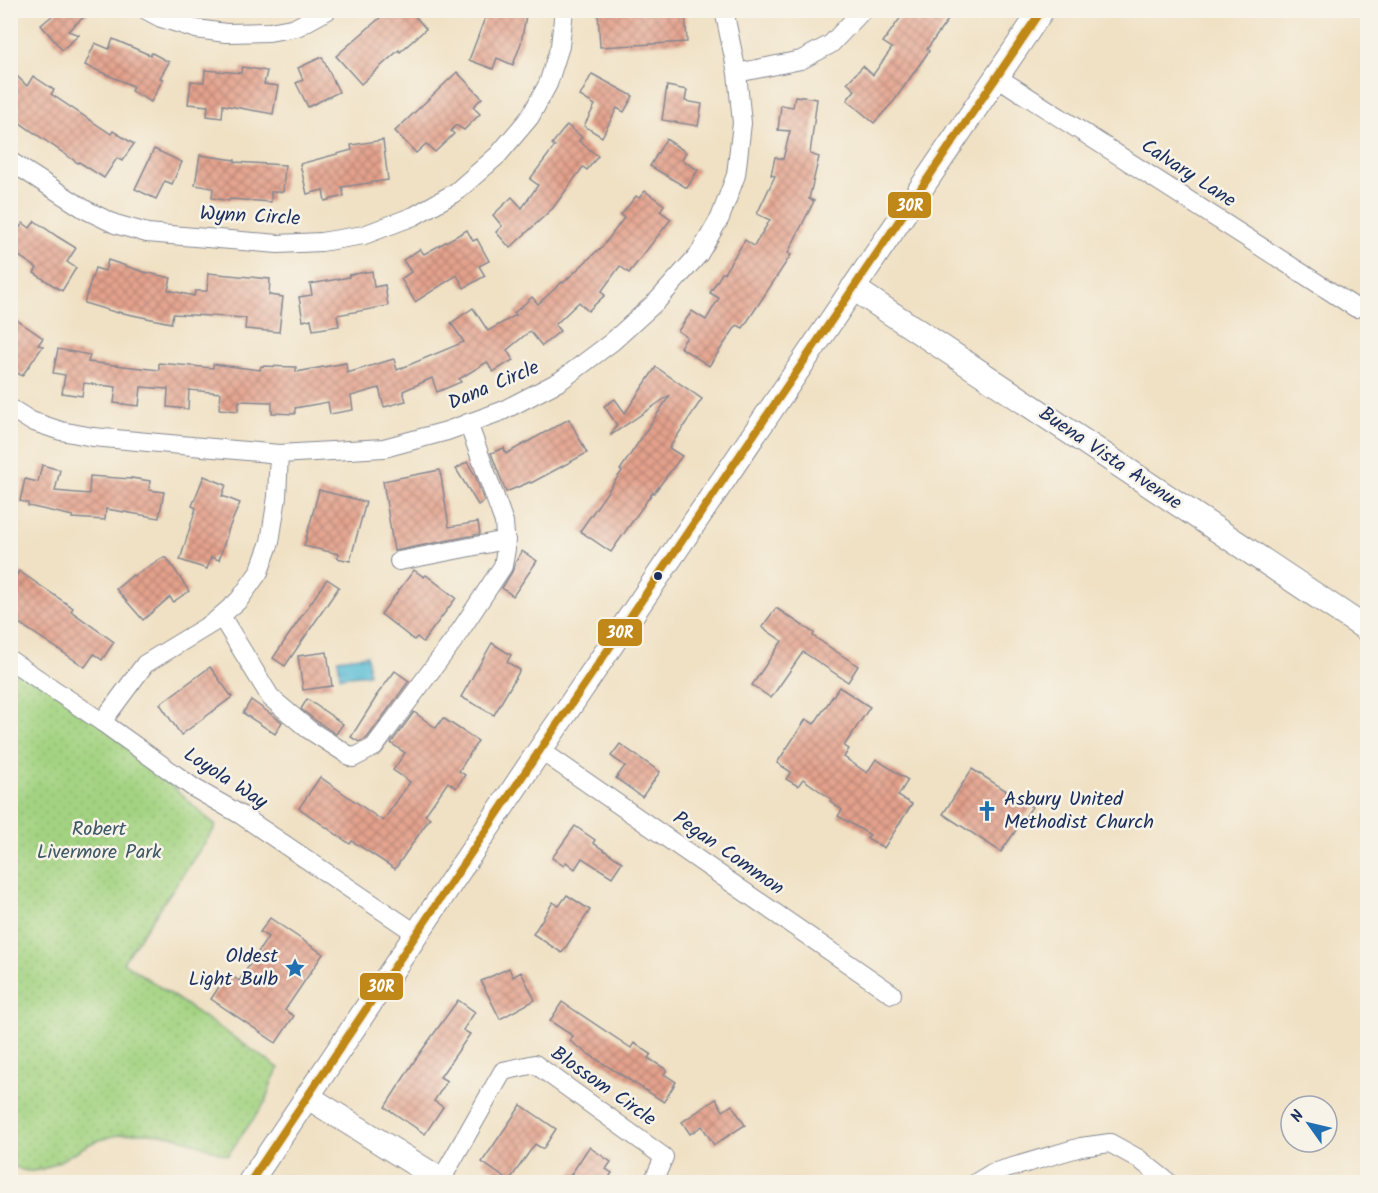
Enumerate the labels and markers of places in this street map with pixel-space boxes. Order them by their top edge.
unlabelled marker [652,570,664,582]
place label: Asbury United Methodist Church [1004,784,1154,839]
church icon: Asbury United Methodist Church [975,799,999,823]
place label: Oldest Light Bulb [189,941,278,996]
place icon: Oldest Light Bulb [283,956,307,980]

